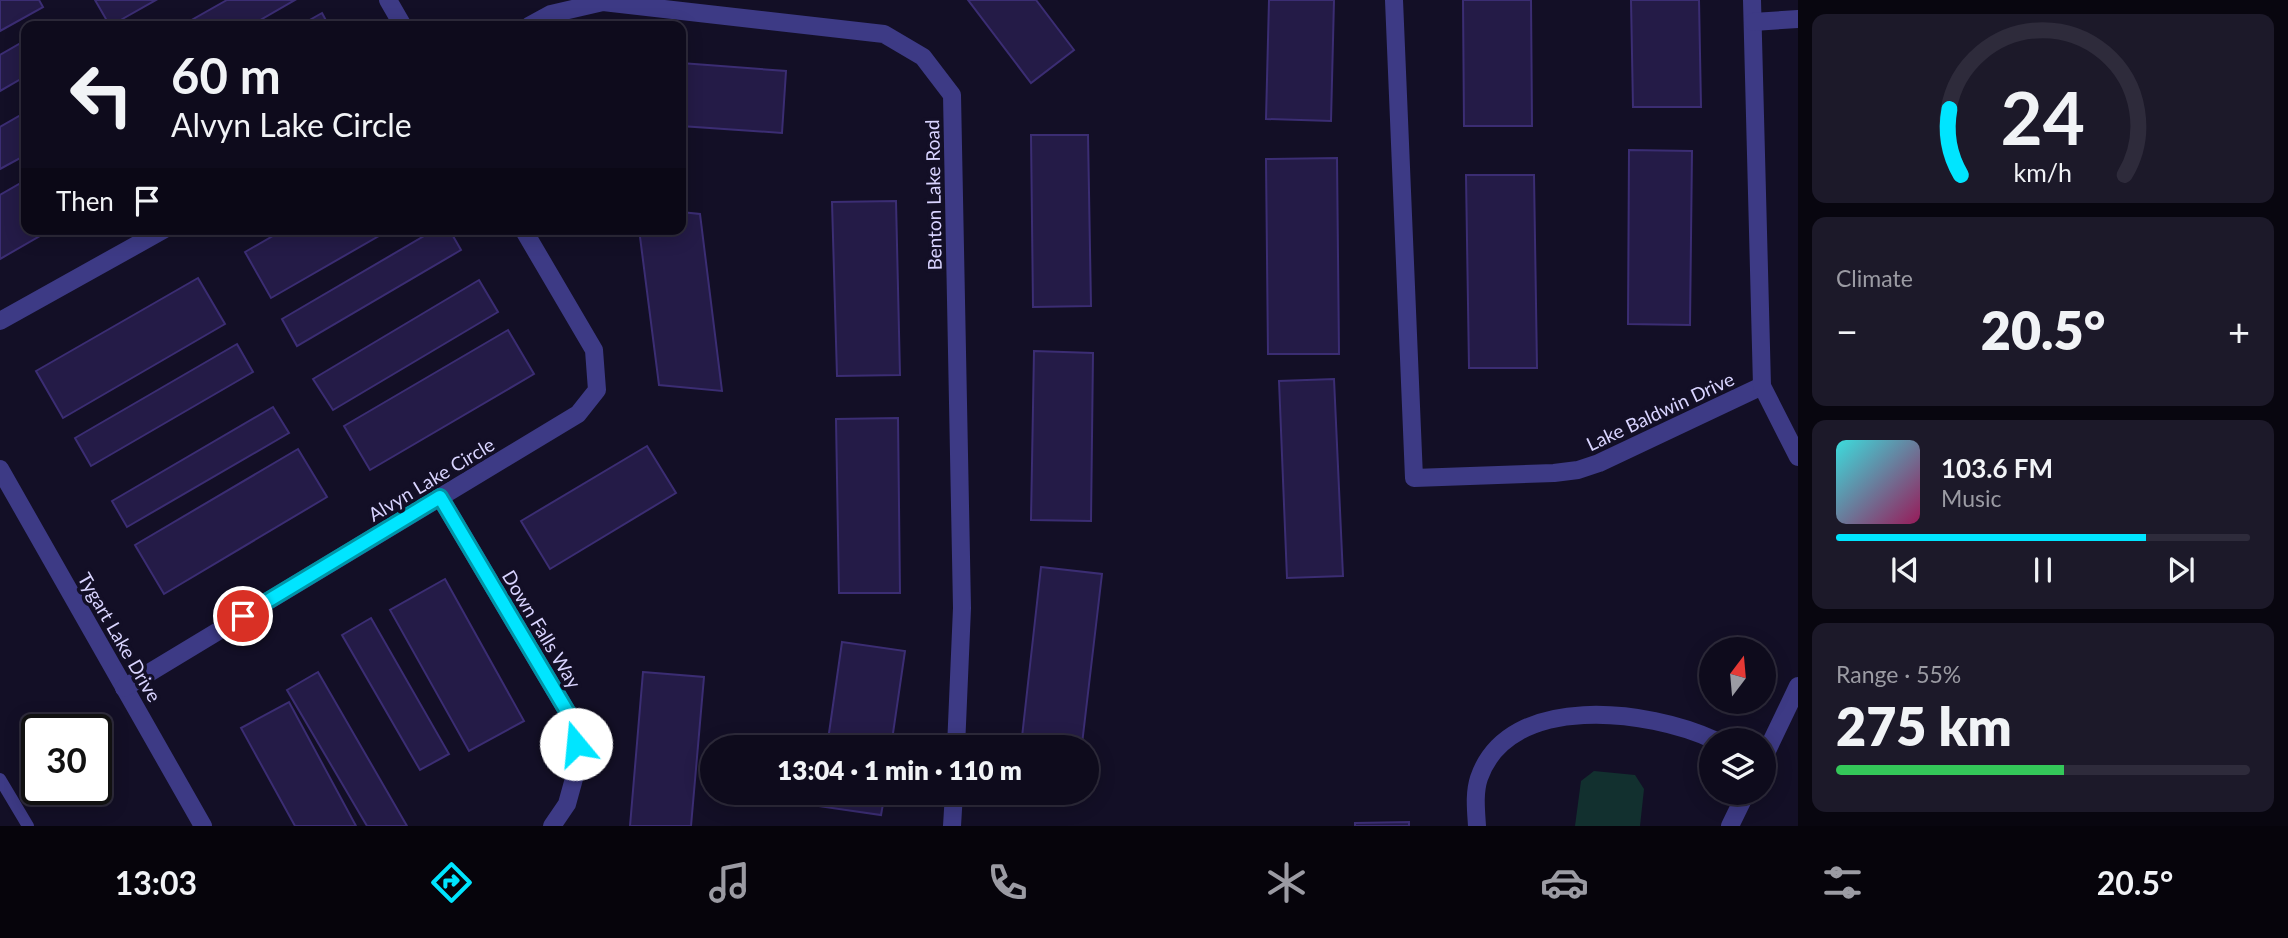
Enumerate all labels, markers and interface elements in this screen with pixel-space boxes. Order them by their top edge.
text: 60 m [171,46,281,104]
icon: left [56,49,147,140]
text: 24 [2001,73,2085,161]
text: Alvyn Lake Circle [171,105,412,144]
street label: Benton Lake Road [920,119,946,271]
text: km/h [2014,156,2072,186]
icon: arrive [128,182,166,220]
text: Then [56,185,114,217]
text: Climate [1836,264,1913,292]
text: 20.5° [1981,299,2105,361]
text: − [1836,308,1858,354]
text: + [2228,308,2250,354]
street label: Lake Baldwin Drive [1583,367,1737,455]
street label: Alvyn Lake Circle [364,432,498,526]
text: 103.6 FM [1941,452,2053,484]
text: Music [1941,484,2001,512]
icon: previous [1886,551,1924,589]
icon: pause [2024,551,2062,589]
icon: next [2162,551,2200,589]
street label: Down Falls Way [498,566,586,692]
street label: Tygart Lake Drive [74,568,166,706]
pin [213,586,273,646]
icon: arrive [224,597,262,635]
north arrow [1699,637,1776,714]
map controls [1699,637,1776,805]
text: Range · 55% [1836,660,1961,688]
text: 275 km [1836,695,2012,757]
position arrow [539,707,613,781]
speed limit sign: 30 [21,714,112,805]
button: layers [1699,728,1776,805]
text: 13:04 · 1 min · 110 m [777,754,1022,786]
icon: directions [427,858,476,907]
icon: music [705,858,754,907]
icon: phone [983,858,1032,907]
icon: climate [1262,858,1311,907]
icon: car [1540,858,1589,907]
icon: filters [1818,858,1867,907]
text: 13:03 [115,863,197,902]
text: 20.5° [2097,863,2173,902]

